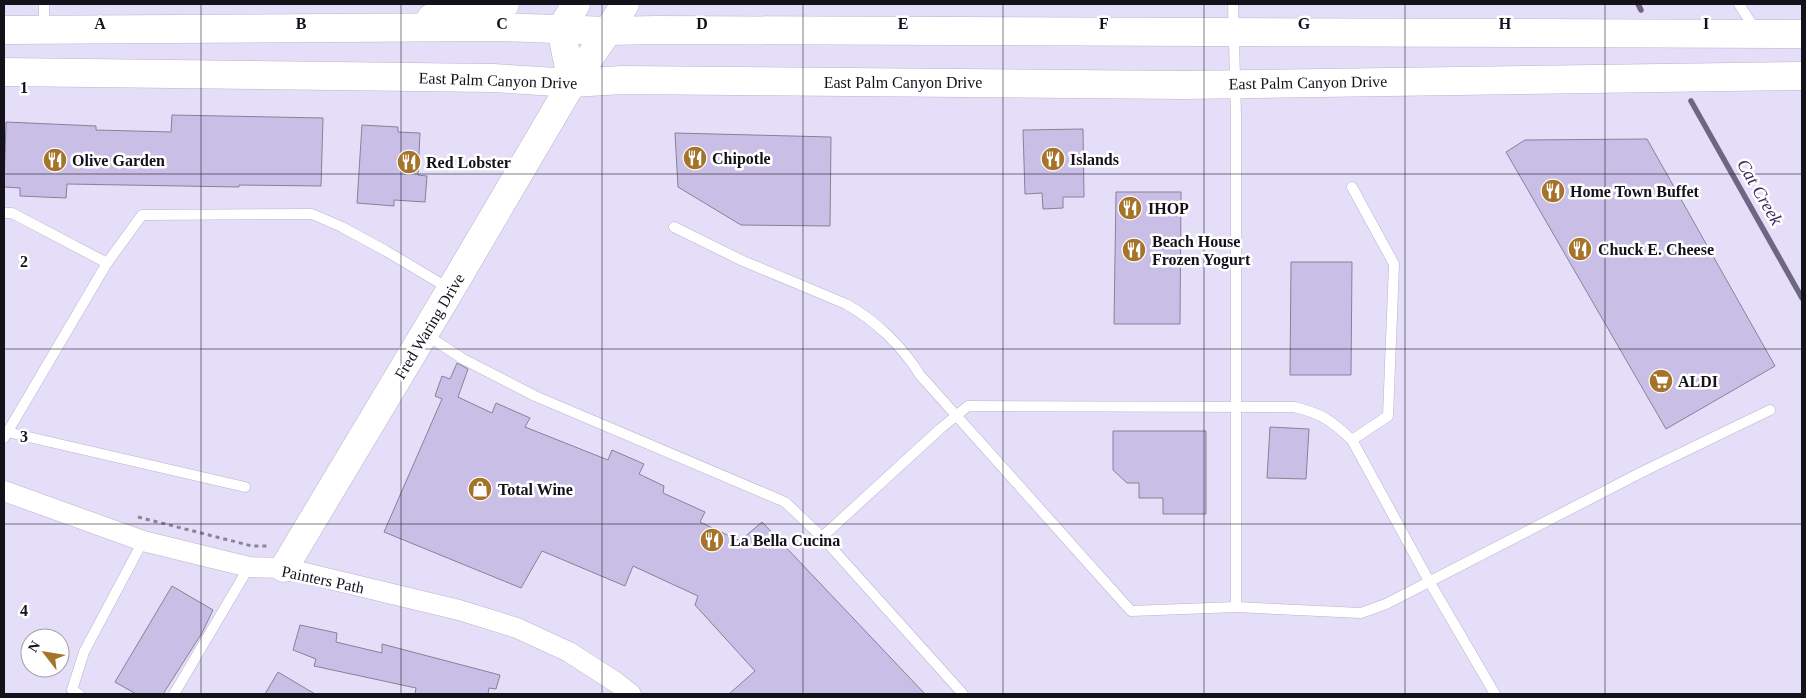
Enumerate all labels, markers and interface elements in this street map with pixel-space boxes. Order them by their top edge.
text: A [94,15,106,32]
text: B [296,15,307,32]
text: C [496,15,508,32]
text: D [696,15,708,32]
text: E [898,15,908,32]
text: F [1099,15,1109,32]
text: G [1298,15,1311,32]
text: H [1499,15,1512,32]
text: I [1703,15,1709,32]
street label: East Palm Canyon Drive [418,69,578,93]
street label: East Palm Canyon Drive [1229,73,1387,93]
street label: East Palm Canyon Drive [824,74,982,92]
text: 1 [20,79,28,96]
restaurant icon: Chipotle [682,145,708,171]
restaurant icon: Islands [1040,146,1066,172]
restaurant icon: Olive Garden [42,147,68,173]
restaurant icon: Red Lobster [396,149,422,175]
place label: Chipotle [712,150,771,168]
place label: Islands [1070,151,1119,168]
place label: Olive Garden [72,152,165,169]
place label: Red Lobster [426,154,511,171]
water label: Cat Creek [1733,155,1787,229]
restaurant icon: Home Town Buffet [1540,178,1566,204]
place label: Home Town Buffet [1570,183,1700,200]
restaurant icon: IHOP [1117,195,1143,221]
place label: IHOP [1148,200,1189,217]
place label: Beach House Frozen Yogurt [1152,233,1251,269]
restaurant icon: Chuck E. Cheese [1567,236,1593,262]
restaurant icon: Beach House Frozen Yogurt [1121,237,1147,263]
place label: Chuck E. Cheese [1598,241,1714,258]
text: 2 [20,253,28,270]
street label: Fred Waring Drive [391,270,469,383]
supermarket icon: ALDI [1648,368,1674,394]
place label: ALDI [1678,373,1718,390]
text: 3 [20,428,28,445]
shop icon: Total Wine [467,476,493,502]
place label: Total Wine [498,481,573,498]
restaurant icon: La Bella Cucina [699,527,725,553]
place label: La Bella Cucina [730,532,840,549]
street label: Painters Path [280,562,366,597]
text: 4 [20,602,28,619]
north arrow [20,628,70,678]
text: N [25,638,43,655]

